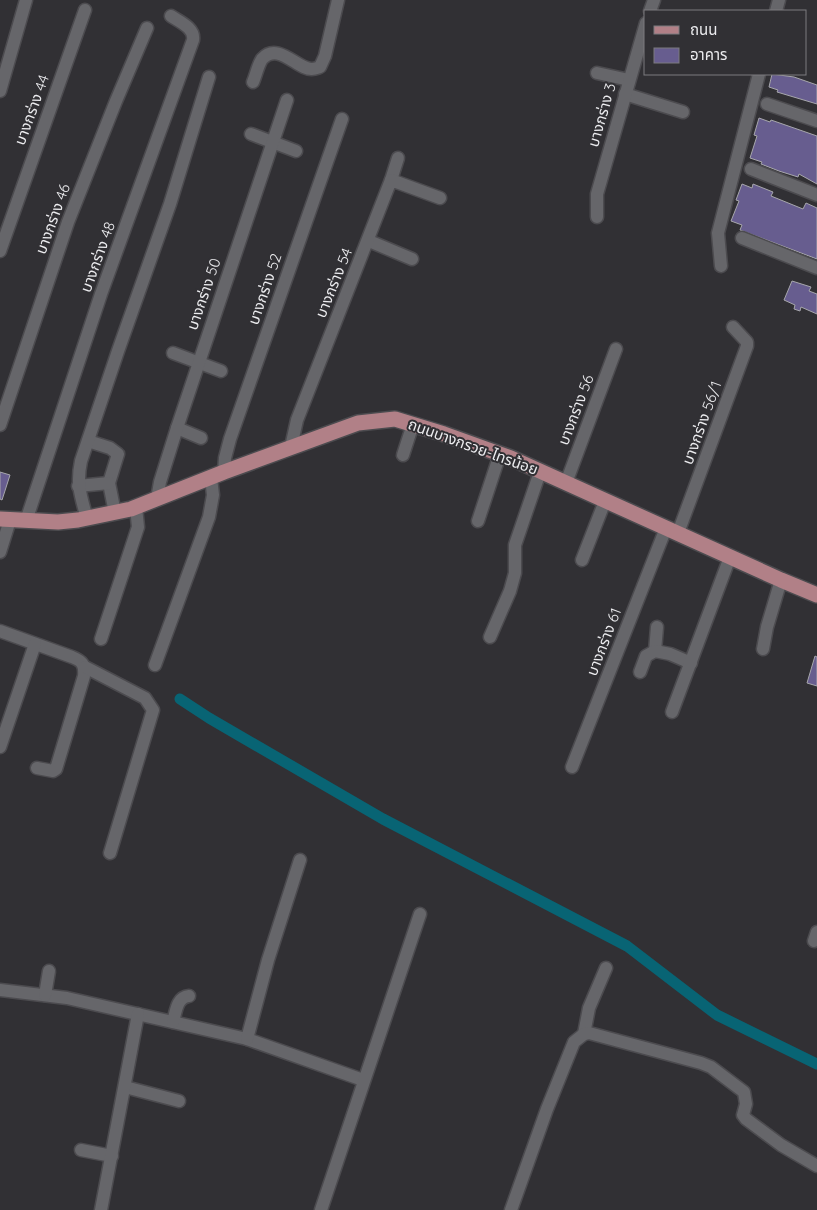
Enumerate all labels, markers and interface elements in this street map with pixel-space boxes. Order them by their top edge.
legend [644,10,807,75]
text: ถนน [690,20,717,39]
text: อาคาร [690,45,727,64]
street label: บางกร่าง 44 [10,72,53,148]
street label: บางกร่าง 3 [583,81,620,149]
street label: บางกร่าง 46 [31,181,74,257]
street label: บางกร่าง 48 [76,219,119,295]
street label: บางกร่าง 54 [311,245,356,321]
street label: บางกร่าง 52 [243,251,286,327]
street label: บางกร่าง 50 [182,255,225,332]
street label: บางกร่าง 56 [553,372,598,448]
street label: บางกร่าง 56/1 [678,379,725,467]
street label: ถนนบางกรวย-ไทรน้อย [406,414,541,479]
street label: บางกร่าง 61 [582,605,625,679]

